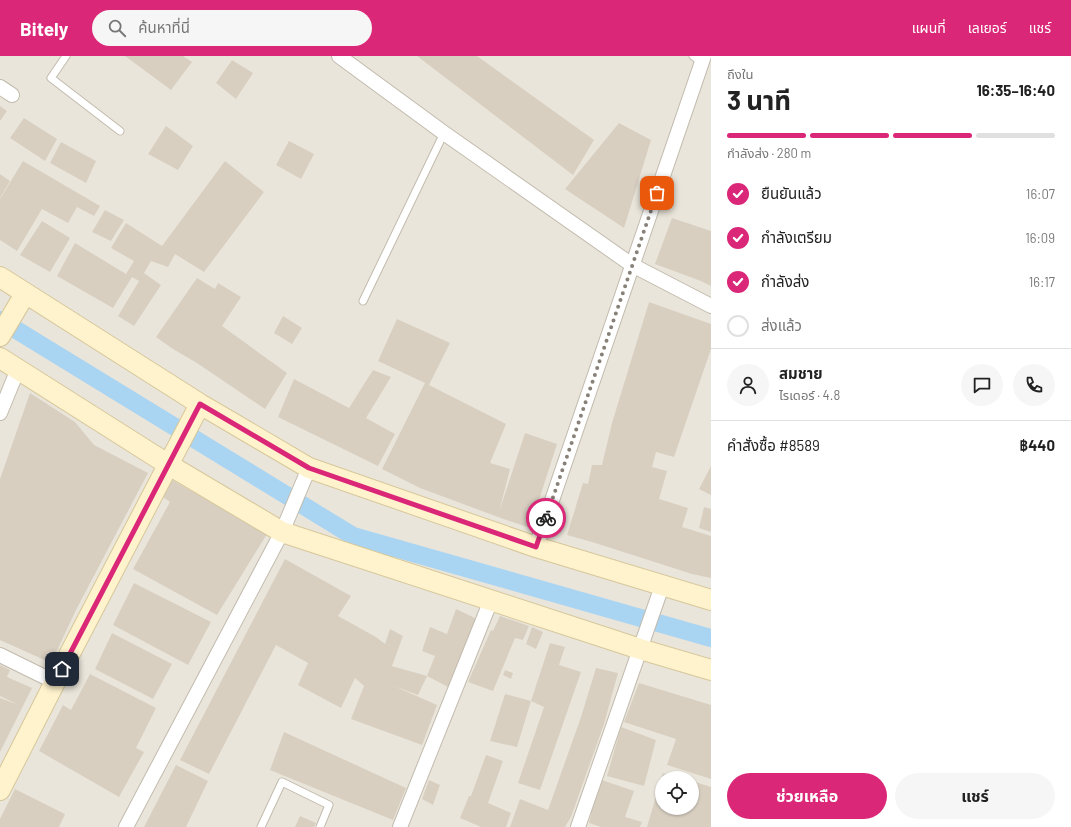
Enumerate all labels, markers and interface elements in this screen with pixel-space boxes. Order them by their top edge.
search box [92,10,372,46]
text: Bitely [20,17,68,40]
icon: search [106,17,128,39]
text: ค้นหาที่นี่ [138,18,190,36]
text: แผนที่ [912,19,946,36]
text: เลเยอร์ [968,19,1007,36]
text: แชร์ [1029,19,1051,36]
text: ถึงใน [727,66,753,82]
text: 16:35–16:40 [976,81,1055,99]
text: 3 นาที [727,84,791,115]
text: กำลังส่ง · 280 m [727,145,811,161]
pin [640,176,674,210]
icon: bag [646,182,668,204]
icon: check [727,183,749,205]
text: ยืนยันแล้ว [761,184,822,202]
text: 16:07 [1026,186,1055,202]
icon: check [727,227,749,249]
text: กำลังเตรียม [761,228,832,246]
text: 16:09 [1025,230,1055,246]
icon: check [727,271,749,293]
text: กำลังส่ง [761,272,809,290]
text: 16:17 [1029,274,1055,290]
text: ส่งแล้ว [761,316,802,334]
button: person [727,364,769,406]
text: สมชาย [779,364,823,382]
button: chat [961,364,1003,406]
button: phone [1013,364,1055,406]
text: ไรเดอร์ · 4.8 [779,387,840,403]
text: คำสั่งซื้อ #8589 [727,436,820,454]
text: ฿440 [1020,436,1055,454]
courier [526,498,566,538]
icon: bike [535,507,557,529]
pin [45,652,79,686]
icon: home [51,658,73,680]
map controls [655,771,699,815]
button: locate [655,771,699,815]
button: ช่วยเหลือ [727,773,887,819]
button: แชร์ [895,773,1055,819]

